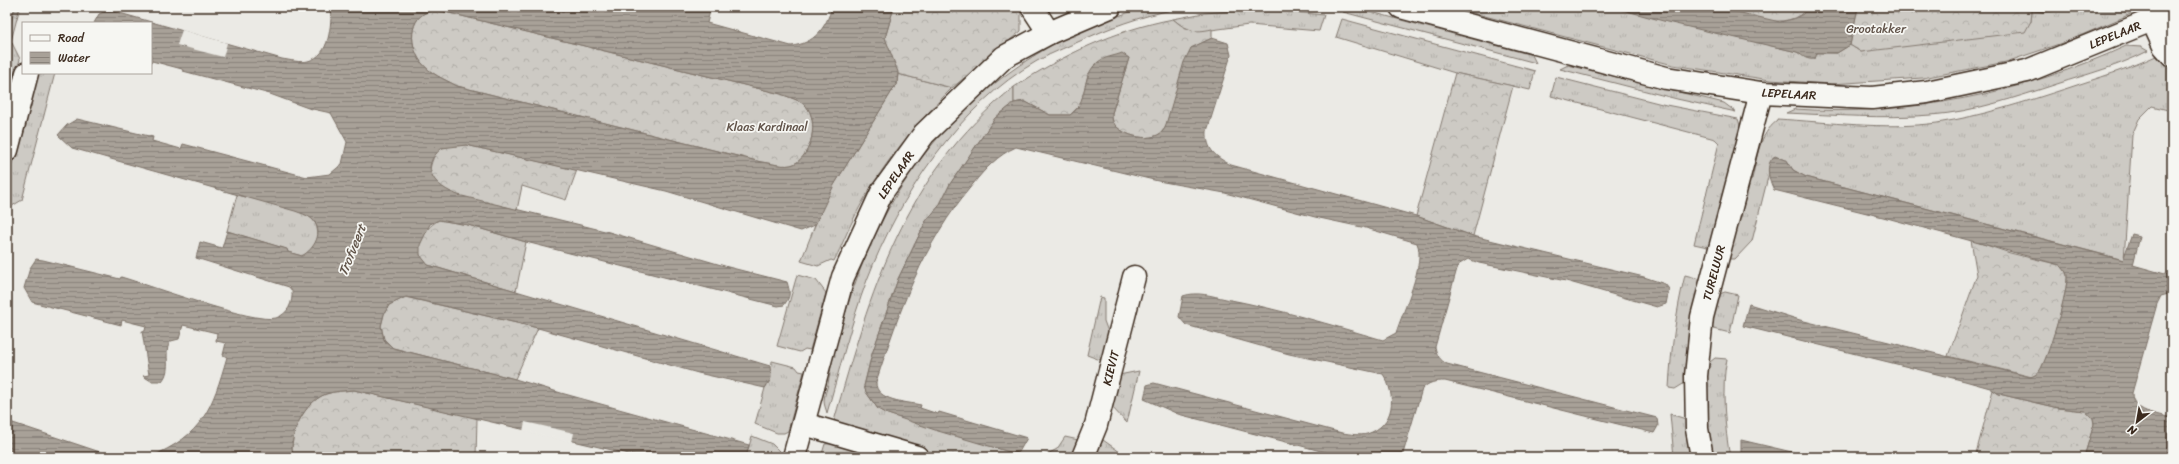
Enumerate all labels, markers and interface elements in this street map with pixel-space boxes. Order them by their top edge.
street label: LEPELAAR [2086,14,2145,55]
park label: Grootakker [1846,18,1907,40]
legend [22,22,152,74]
text: Road [58,27,85,49]
text: Water [58,47,91,69]
street label: LEPELAAR [1761,82,1817,106]
park label: Klaas Kardinaal [726,116,808,138]
street label: LEPELAAR [872,146,921,204]
water label: Trofveert [331,220,373,279]
street label: TURELUUR [1696,242,1732,303]
street label: KIEVIT [1096,347,1126,388]
north arrow [2117,402,2157,442]
text: N [2124,420,2141,441]

